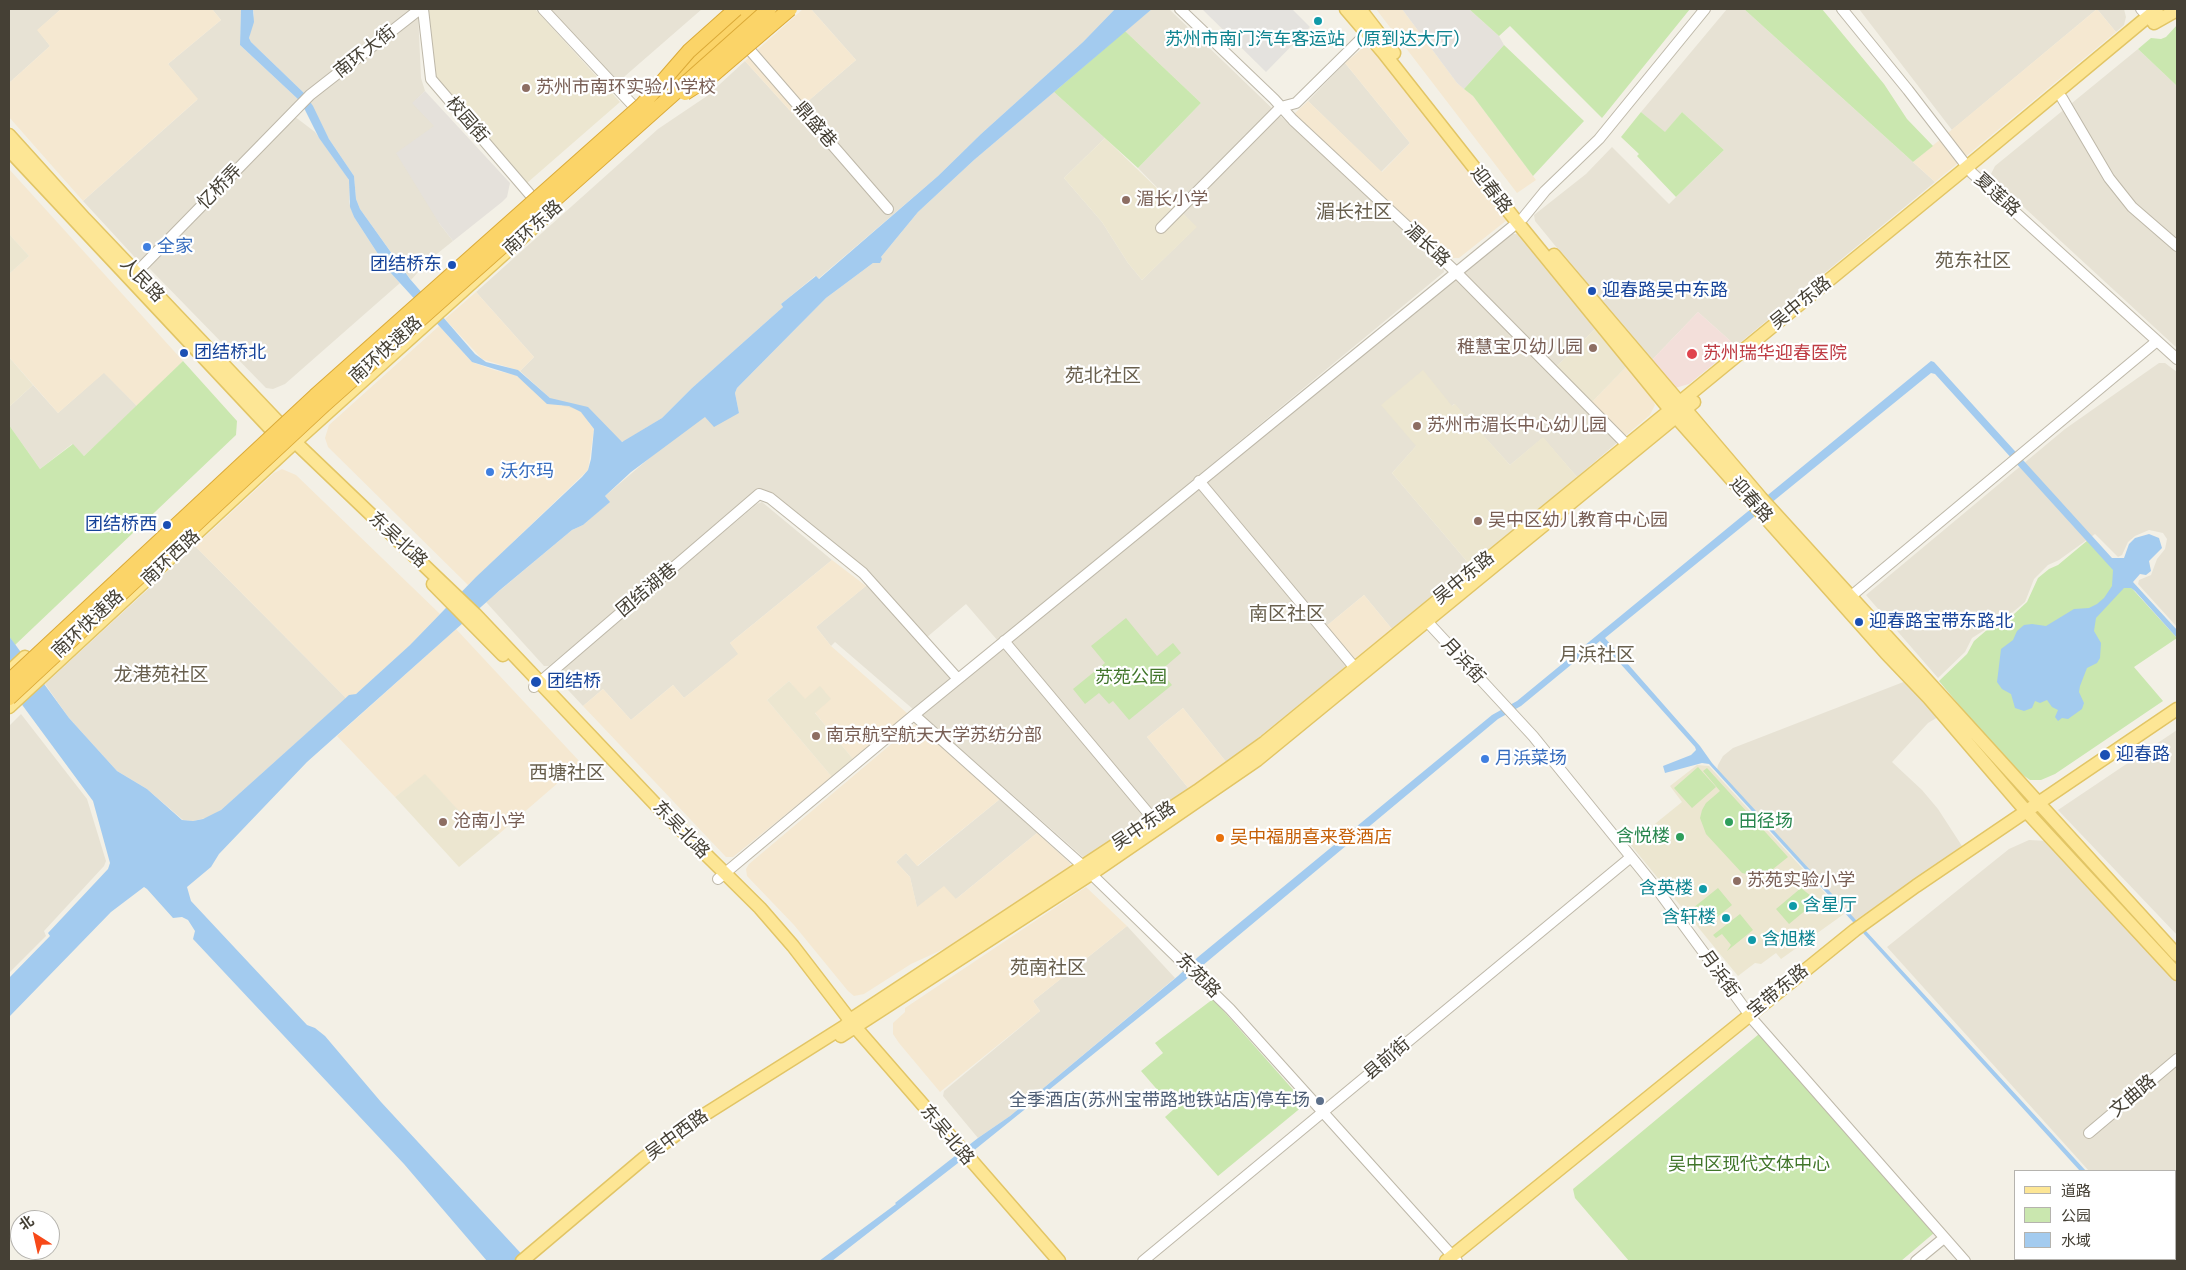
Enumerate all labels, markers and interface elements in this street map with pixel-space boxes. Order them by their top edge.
marker: 苏州市南门汽车客运站（原到达大厅） [1312,15,1324,27]
street label: 南环大街 [330,21,400,83]
place label: 苏州市南门汽车客运站（原到达大厅） [1165,29,1471,51]
place label: 苏州市南环实验小学校 [536,77,716,99]
marker: 苏州市南环实验小学校 [520,82,532,94]
street label: 校园街 [441,93,493,147]
street label: 鼎盛巷 [789,98,841,152]
street label: 忆桥弄 [193,160,247,214]
street label: 迎春路 [1466,162,1516,218]
street label: 夏莲路 [1970,169,2024,221]
place label: 湄长小学 [1136,189,1208,211]
marker: 湄长小学 [1120,194,1132,206]
street label: 南环东路 [499,196,567,260]
district label: 湄长社区 [1316,201,1392,223]
street label: 湄长路 [1400,219,1454,271]
place label: 全家 [157,236,193,258]
marker: 全家 [141,241,153,253]
district label: 苑东社区 [1935,250,2011,272]
street label: 人民路 [115,253,169,307]
place label: 团结桥东 [370,254,442,276]
marker: 团结桥东 [446,259,458,271]
street label: 吴中东路 [1766,272,1836,334]
place label: 迎春路吴中东路 [1602,280,1728,302]
marker: 迎春路吴中东路 [1586,285,1598,297]
street label: 南环快速路 [345,312,427,388]
place label: 稚慧宝贝幼儿园 [1457,337,1583,359]
place label: 团结桥北 [194,342,266,364]
marker: 稚慧宝贝幼儿园 [1587,342,1599,354]
place label: 苏州瑞华迎春医院 [1703,343,1847,365]
marker: 团结桥北 [178,347,190,359]
marker: 苏州瑞华迎春医院 [1685,347,1699,361]
district label: 苑北社区 [1065,365,1141,387]
place label: 苏州市湄长中心幼儿园 [1427,415,1607,437]
marker: 苏州市湄长中心幼儿园 [1411,420,1423,432]
place label: 沃尔玛 [500,461,554,483]
marker: 沃尔玛 [484,466,496,478]
street label: 迎春路 [1725,473,1777,527]
street label: 东吴北路 [364,508,432,572]
place label: 吴中区幼儿教育中心园 [1488,510,1668,532]
place label: 团结桥西 [85,514,157,536]
marker: 吴中区幼儿教育中心园 [1472,515,1484,527]
marker: 团结桥西 [161,519,173,531]
street label: 南环西路 [137,526,205,590]
street label: 吴中东路 [1429,547,1499,609]
street label: 团结湖巷 [612,559,682,621]
street label: 南环快速路 [48,585,128,663]
district label: 南区社区 [1249,603,1325,625]
place label: 迎春路宝带东路北 [1869,611,2013,633]
marker: 迎春路宝带东路北 [1853,616,1865,628]
street label: 月浜街 [1437,634,1489,688]
district label: 月浜社区 [1559,644,1635,666]
district label: 龙港苑社区 [114,664,208,686]
park label: 苏苑公园 [1095,667,1167,689]
place label: 团结桥 [547,671,601,693]
marker: 团结桥 [529,675,543,689]
place label: 南京航空航天大学苏纺分部 [826,725,1042,747]
marker: 南京航空航天大学苏纺分部 [810,730,822,742]
place label: 迎春路 [2116,744,2170,766]
place label: 月浜菜场 [1495,748,1567,770]
marker: 迎春路 [2098,748,2112,762]
marker: 月浜菜场 [1479,753,1491,765]
district label: 西塘社区 [529,762,605,784]
street label: 东吴北路 [648,797,714,863]
street label: 吴中东路 [1108,797,1180,855]
place label: 沧南小学 [453,811,525,833]
place label: 田径场 [1739,811,1793,833]
marker: 沧南小学 [437,816,449,828]
marker: 田径场 [1723,816,1735,828]
place label: 含悦楼 [1616,826,1670,848]
place label: 吴中福朋喜来登酒店 [1230,827,1392,849]
marker: 含悦楼 [1674,831,1686,843]
marker: 吴中福朋喜来登酒店 [1214,832,1226,844]
place label: 苏苑实验小学 [1747,870,1855,892]
marker: 苏苑实验小学 [1731,875,1743,887]
place label: 含英楼 [1639,878,1693,900]
marker: 含英楼 [1697,883,1709,895]
place label: 含星厅 [1803,895,1857,917]
marker: 含星厅 [1787,900,1799,912]
place label: 含轩楼 [1662,907,1716,929]
marker: 含轩楼 [1720,912,1732,924]
place label: 含旭楼 [1762,929,1816,951]
marker: 含旭楼 [1746,934,1758,946]
street label: 月浜街 [1694,946,1744,1002]
street label: 东苑路 [1171,949,1225,1003]
district label: 苑南社区 [1010,957,1086,979]
street label: 宝带东路 [1743,960,1813,1022]
street label: 县前街 [1359,1033,1415,1085]
street label: 文曲路 [2105,1070,2161,1122]
place label: 全季酒店(苏州宝带路地铁站店)停车场 [1009,1090,1310,1112]
marker: 全季酒店(苏州宝带路地铁站店)停车场 [1314,1095,1326,1107]
street label: 东吴北路 [916,1100,978,1170]
street label: 吴中西路 [642,1105,712,1165]
park label: 吴中区现代文体中心 [1668,1154,1830,1176]
legend [2014,1170,2176,1260]
text: 道路 [2061,1182,2091,1200]
text: 公园 [2061,1207,2091,1225]
north arrow [10,1210,60,1260]
text: 北 [16,1212,37,1234]
text: 水域 [2061,1232,2091,1250]

